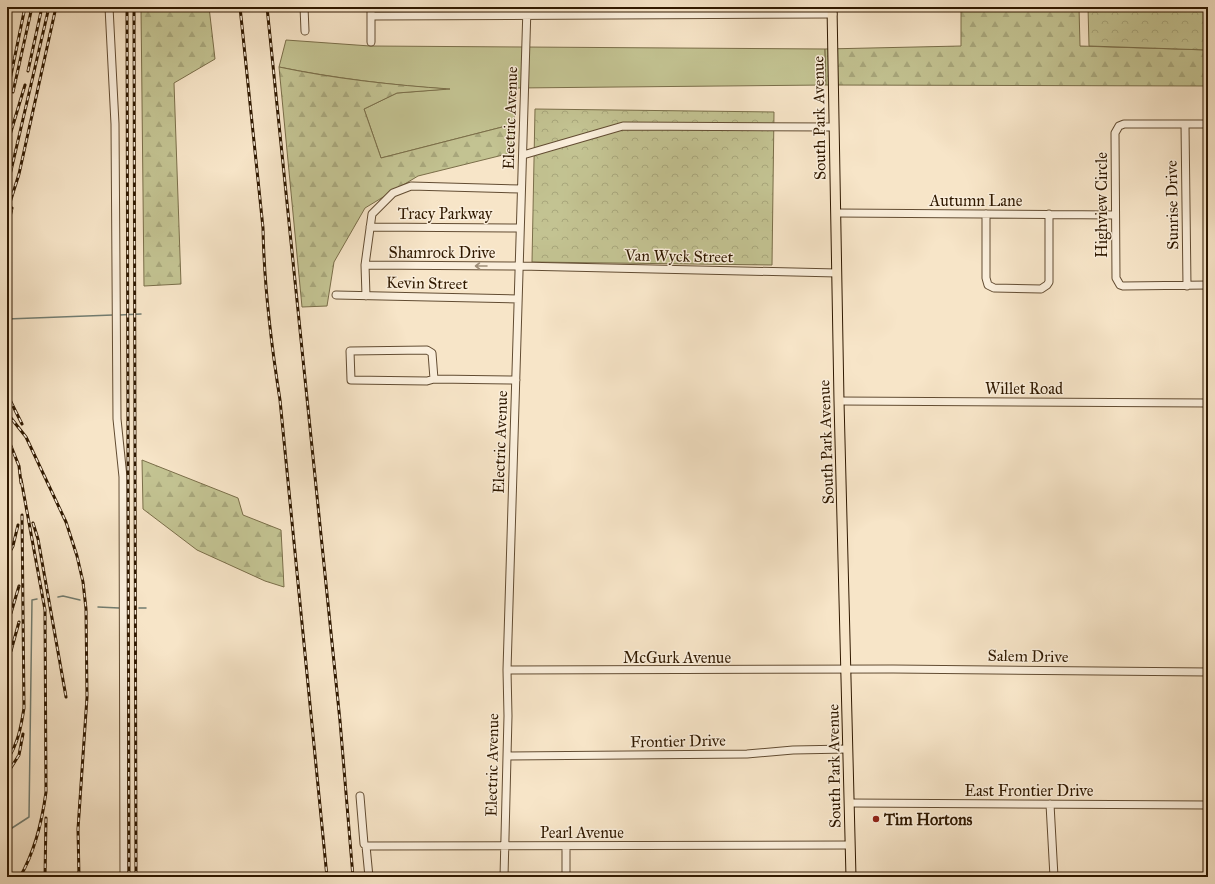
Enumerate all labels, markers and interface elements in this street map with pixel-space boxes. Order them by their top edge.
street label: South Park Avenue [808,55,830,180]
street label: Electric Avenue [499,66,521,170]
street label: Highview Circle [1092,152,1112,258]
street label: Sunrise Drive [1162,160,1182,250]
street label: Autumn Lane [929,191,1023,210]
street label: Tracy Parkway [398,204,493,223]
street label: Shamrock Drive [388,243,496,262]
street label: Van Wyck Street [624,246,734,266]
one-way arrow [475,262,488,270]
street label: Kevin Street [386,273,468,293]
street label: South Park Avenue [814,379,838,504]
street label: Willet Road [985,379,1063,398]
street label: Electric Avenue [489,390,511,494]
street label: Salem Drive [987,646,1069,666]
street label: McGurk Avenue [623,648,731,667]
street label: South Park Avenue [823,703,845,828]
street label: Electric Avenue [482,713,502,817]
street label: Frontier Drive [630,731,726,751]
street label: East Frontier Drive [964,781,1094,800]
place label: Tim Hortons [883,810,973,829]
marker: Tim Hortons [871,814,881,824]
street label: Pearl Avenue [540,823,624,842]

